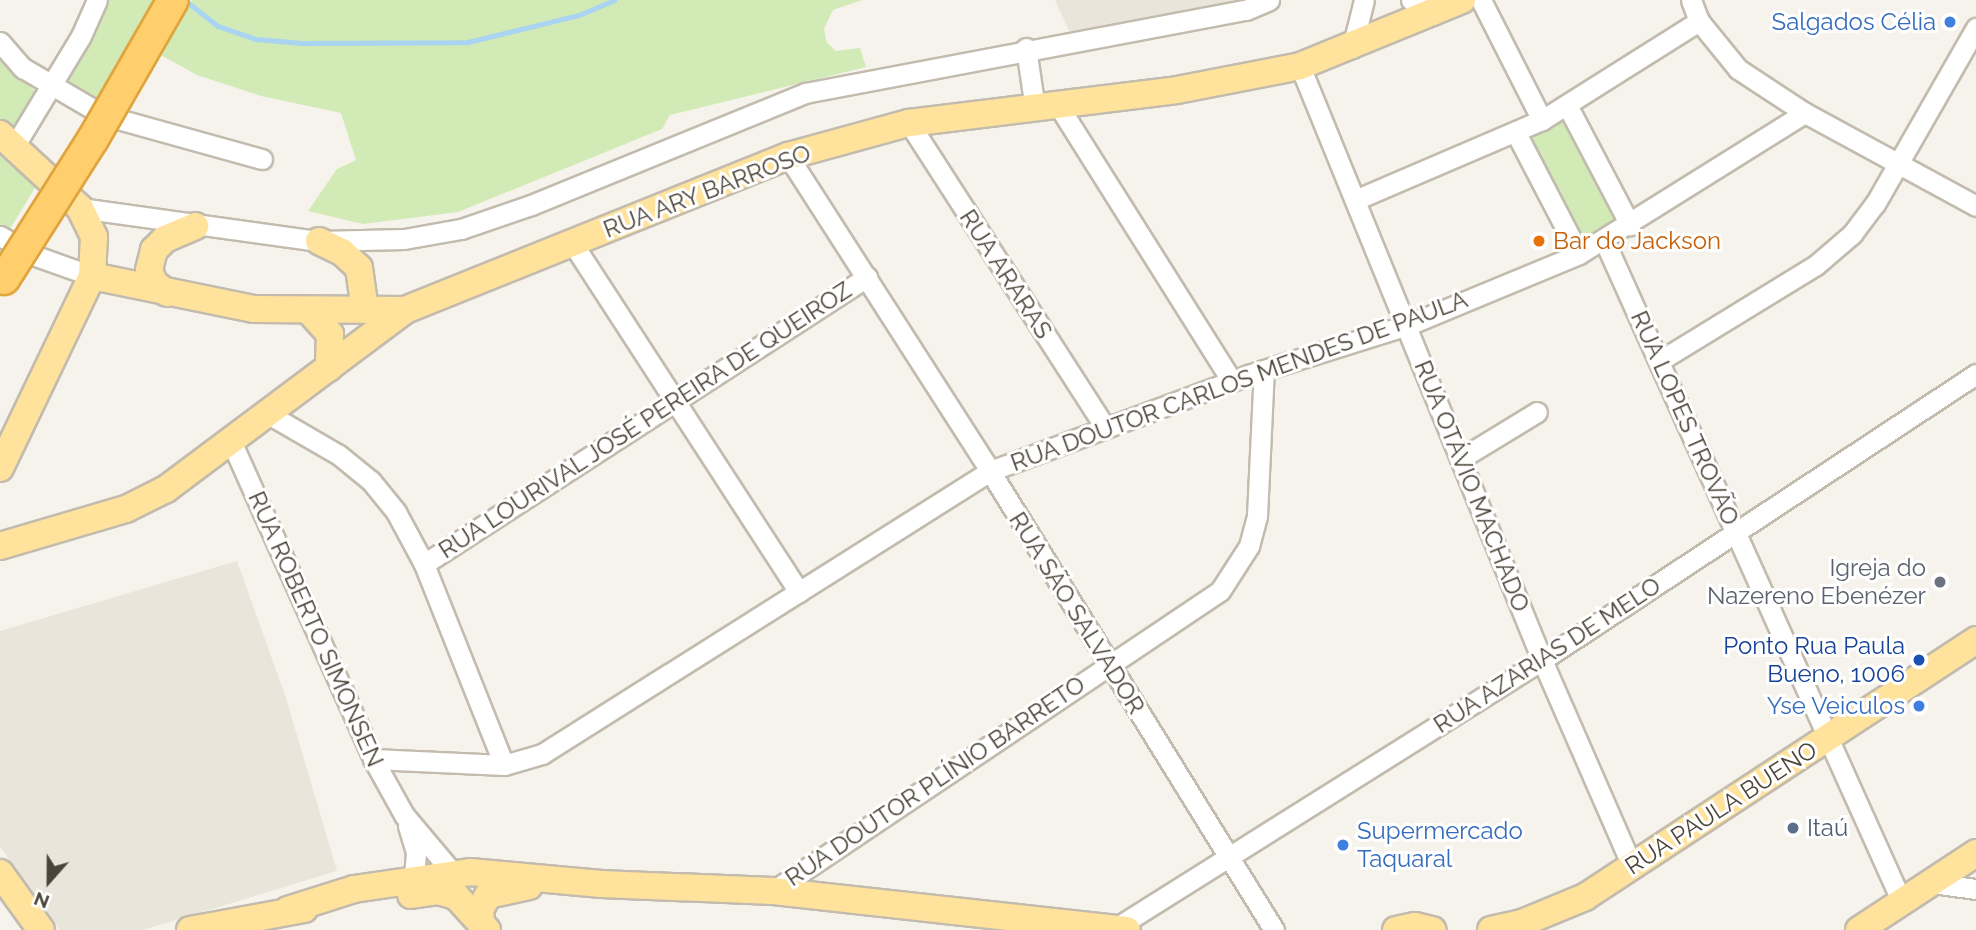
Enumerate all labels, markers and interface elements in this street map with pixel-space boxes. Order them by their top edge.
place label: Salgados Célia [1772,8,1936,36]
marker: Salgados Célia [1942,14,1958,30]
street label: RUA ARY BARROSO [598,138,816,244]
street label: RUA ARARAS [953,203,1059,345]
place label: Bar do Jackson [1553,227,1722,255]
marker: Bar do Jackson [1531,233,1547,249]
street label: RUA LOURIVAL JOSÉ PEREIRA DE QUEIROZ [432,275,858,565]
street label: RUA DOUTOR CARLOS MENDES DE PAULA [1006,285,1472,477]
street label: RUA LOPES TROVÃO [1624,306,1746,530]
street label: RUA OTÁVIO MACHADO [1408,356,1536,616]
street label: RUA ROBERTO SIMONSEN [242,486,390,772]
street label: RUA SÃO SALVADOR [1003,506,1151,720]
place label: Igreja do Nazereno Ebenézer [1707,554,1926,610]
street label: RUA AZARIAS DE MELO [1428,570,1666,740]
marker: Igreja do Nazereno Ebenézer [1932,574,1948,590]
place label: Ponto Rua Paula Bueno, 1006 [1723,632,1905,688]
marker: Ponto Rua Paula Bueno, 1006 [1911,652,1927,668]
street label: RUA DOUTOR PLÍNIO BARRETO [779,670,1091,892]
place label: Yse Veiculos [1766,692,1905,720]
marker: Yse Veiculos [1911,698,1927,714]
street label: RUA PAULA BUENO [1619,735,1823,881]
place label: Itaú [1807,814,1848,842]
place label: Supermercado Taquaral [1357,817,1523,873]
marker: Itaú [1785,820,1801,836]
marker: Supermercado Taquaral [1335,837,1351,853]
north arrow [14,846,84,916]
text: N [31,888,52,913]

